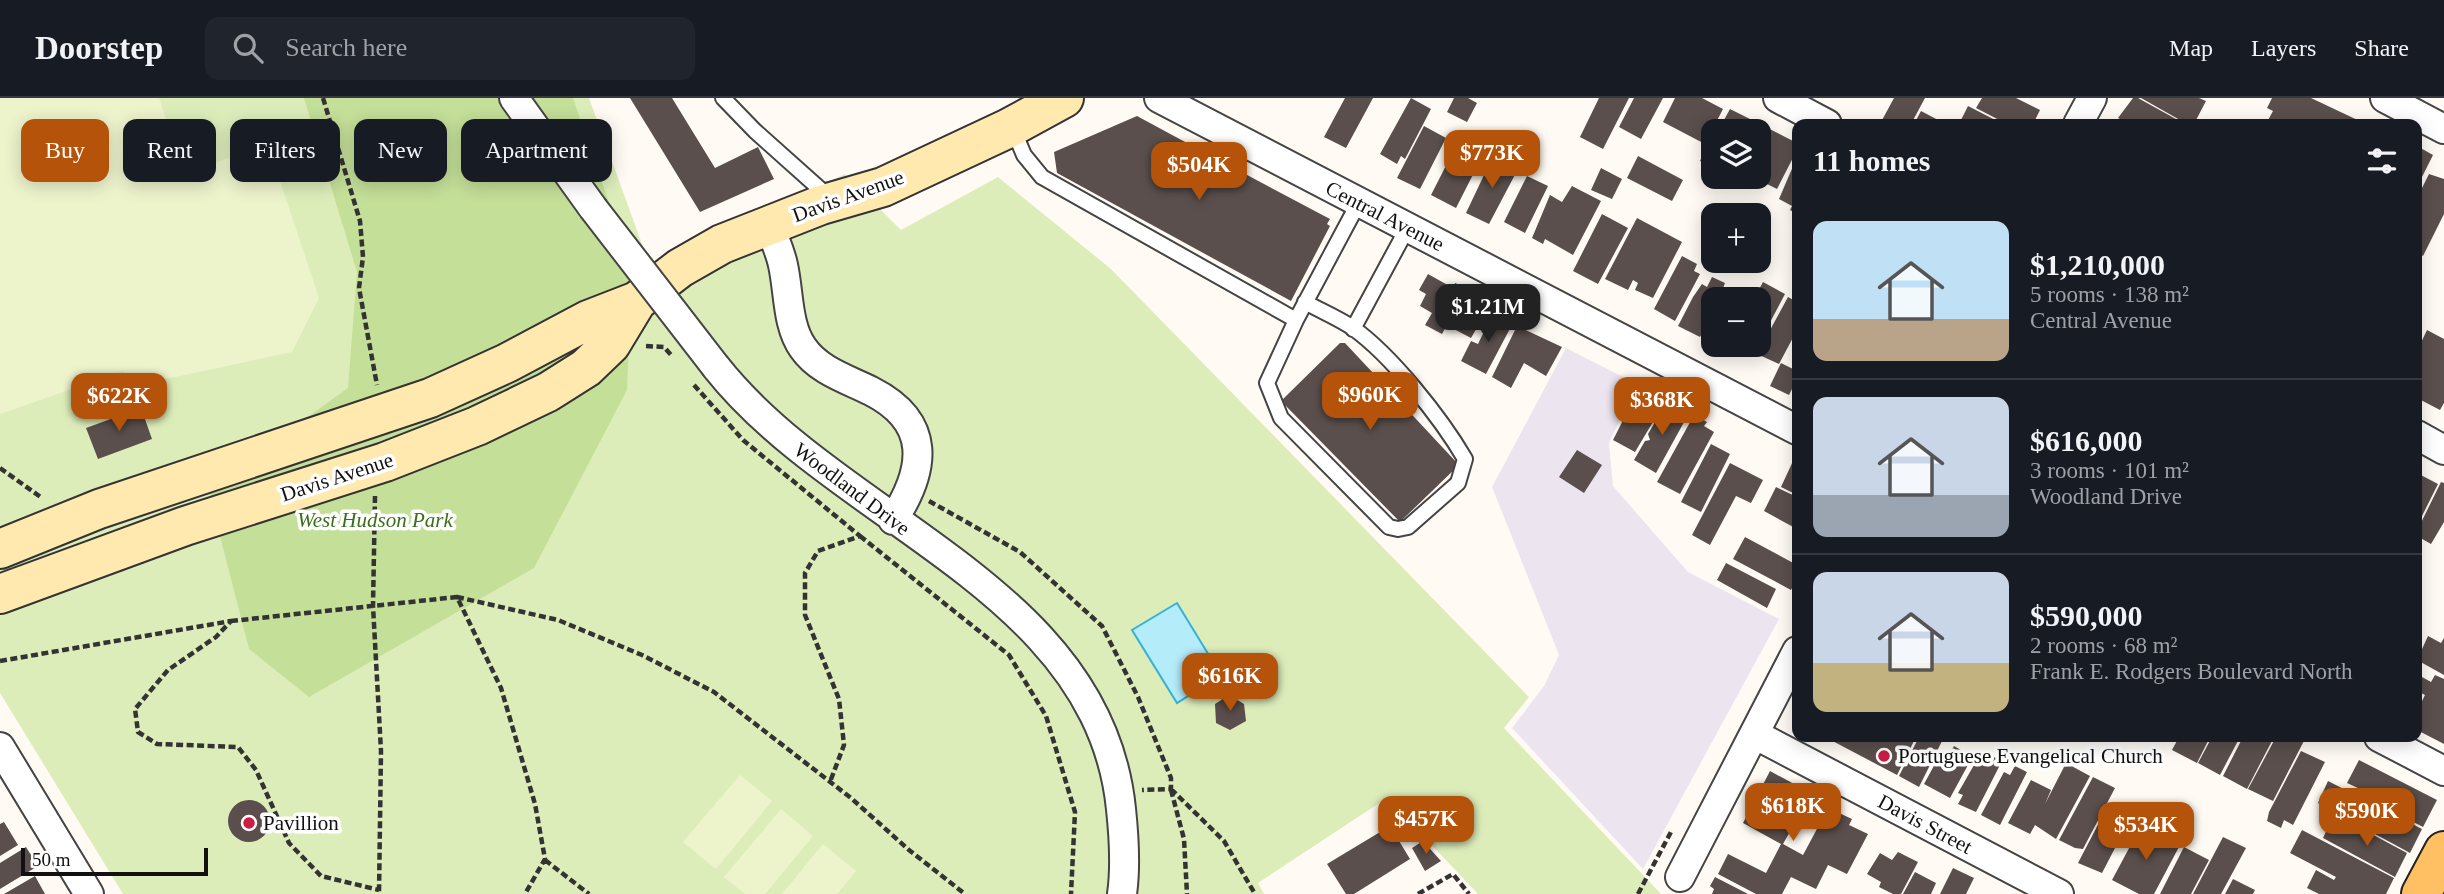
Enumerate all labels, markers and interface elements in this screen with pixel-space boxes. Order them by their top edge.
search box [205,17,695,80]
icon: search [229,29,267,67]
text: Doorstep [35,30,163,66]
text: Search here [285,33,407,62]
text: Map [2169,35,2213,61]
text: Layers [2251,35,2316,61]
text: Share [2354,35,2409,61]
chip: Buy [21,119,109,182]
chip: Rent [123,119,216,182]
chip: Filters [230,119,340,182]
chip: New [354,119,447,182]
chip: Apartment [461,119,612,182]
map controls [1701,119,1771,357]
button: layers [1701,119,1771,189]
pin: $773K [1443,130,1541,190]
text: $773K [1460,140,1524,165]
pin: $504K [1150,142,1248,202]
icon: filters [2363,142,2401,180]
text: 11 homes [1813,144,1931,177]
text: $504K [1167,152,1231,177]
street label: Davis Avenue [789,165,907,227]
street label: Central Avenue [1322,176,1448,256]
button: + [1701,203,1771,273]
text: $1,210,000 [2030,248,2165,281]
icon: home [1869,249,1953,333]
text: 5 rooms · 138 m² [2030,282,2189,307]
pin: $1.21M [1431,285,1545,344]
button: − [1701,287,1771,357]
text: $1.21M [1451,294,1525,319]
text: Central Avenue [2030,308,2172,333]
pin: $960K [1321,372,1419,432]
pin: $622K [70,374,168,433]
pin: $368K [1613,378,1711,437]
text: $960K [1338,382,1402,407]
text: $622K [87,383,151,408]
text: $368K [1630,387,1694,412]
text: $616,000 [2030,424,2143,457]
icon: home [1869,425,1953,509]
street label: Woodland Drive [789,438,915,540]
street label: Davis Avenue [278,448,396,506]
text: 3 rooms · 101 m² [2030,458,2189,483]
text: Woodland Drive [2030,484,2182,509]
park label: West Hudson Park [297,508,453,532]
text: $590,000 [2030,599,2143,632]
icon: home [1869,600,1953,684]
text: 2 rooms · 68 m² [2030,633,2177,658]
pin: $616K [1181,654,1279,713]
text: Frank E. Rodgers Boulevard North [2030,659,2353,684]
text: $616K [1198,663,1262,688]
place label: Portuguese Evangelical Church [1898,744,2163,768]
marker: Portuguese Evangelical Church [1876,748,1892,764]
pin: $618K [1744,784,1842,843]
pin: $590K [2318,788,2416,848]
street label: Davis Street [1874,789,1976,859]
text: $618K [1761,793,1825,818]
pin: $457K [1377,796,1475,856]
text: $590K [2335,798,2399,823]
pin: $534K [2097,802,2195,862]
text: $457K [1394,806,1458,831]
place label: Pavillion [263,811,339,835]
text: $534K [2114,812,2178,837]
marker: Pavillion [241,815,257,831]
scale bar [21,845,208,877]
text: 50 m [32,849,71,870]

